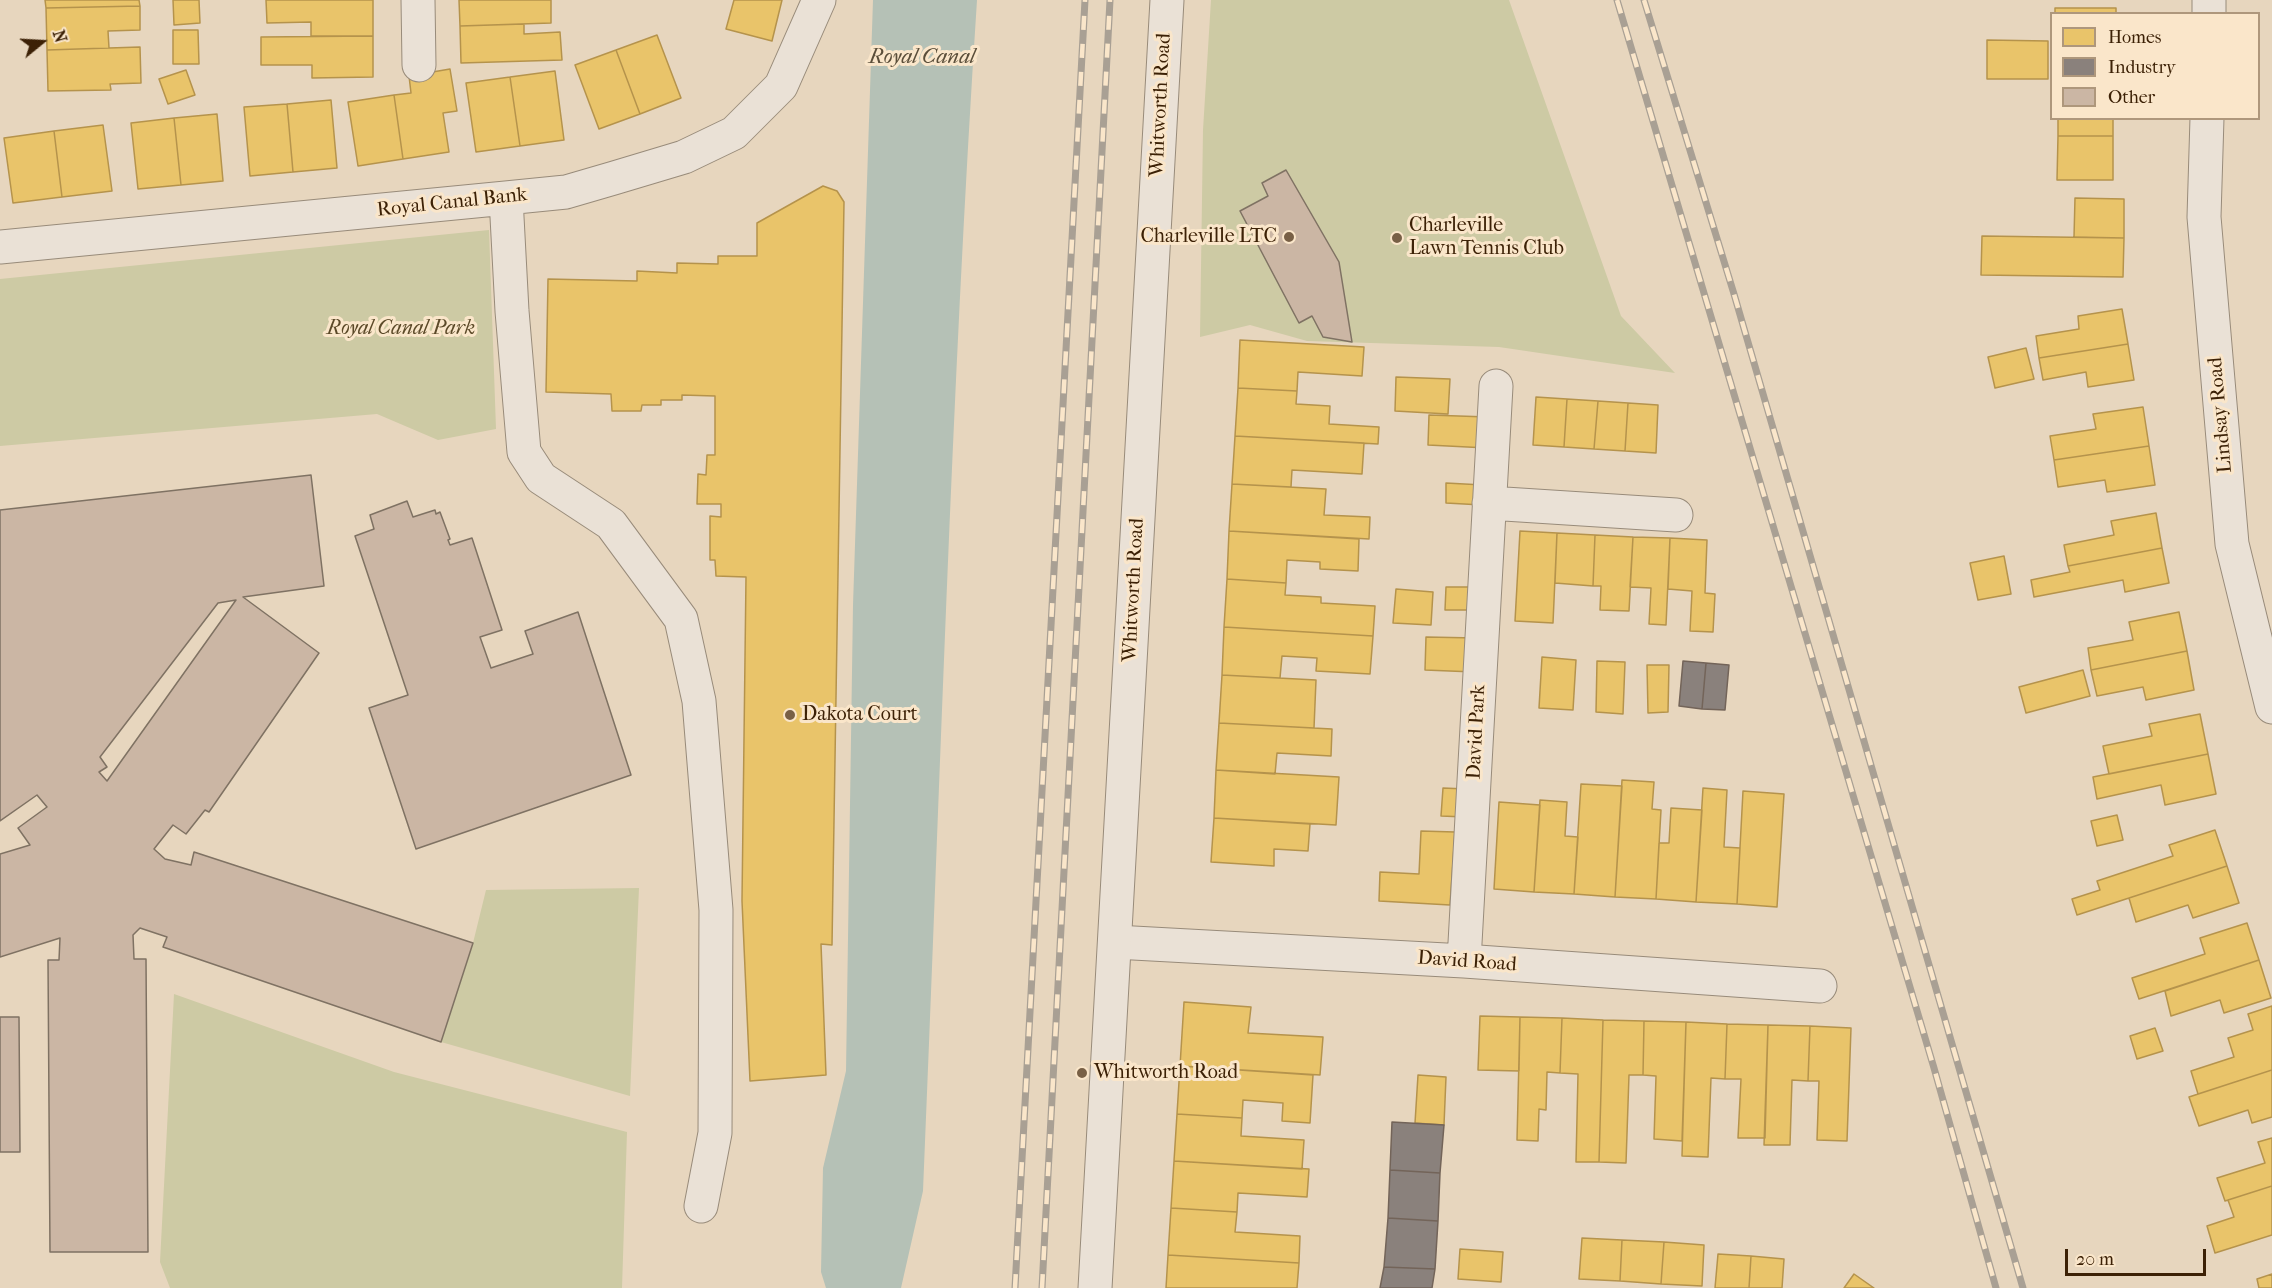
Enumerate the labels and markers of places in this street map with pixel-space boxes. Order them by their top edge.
place label: Charleville Lawn Tennis Club [1409,214,1564,261]
place label: Charleville LTC [1140,225,1277,249]
marker: Charleville LTC [1282,230,1296,244]
marker: Charleville Lawn Tennis Club [1390,231,1404,245]
place label: Dakota Court [802,703,918,727]
marker: Dakota Court [783,708,797,722]
place label: Whitworth Road [1094,1061,1238,1085]
marker: Whitworth Road [1075,1066,1089,1080]

